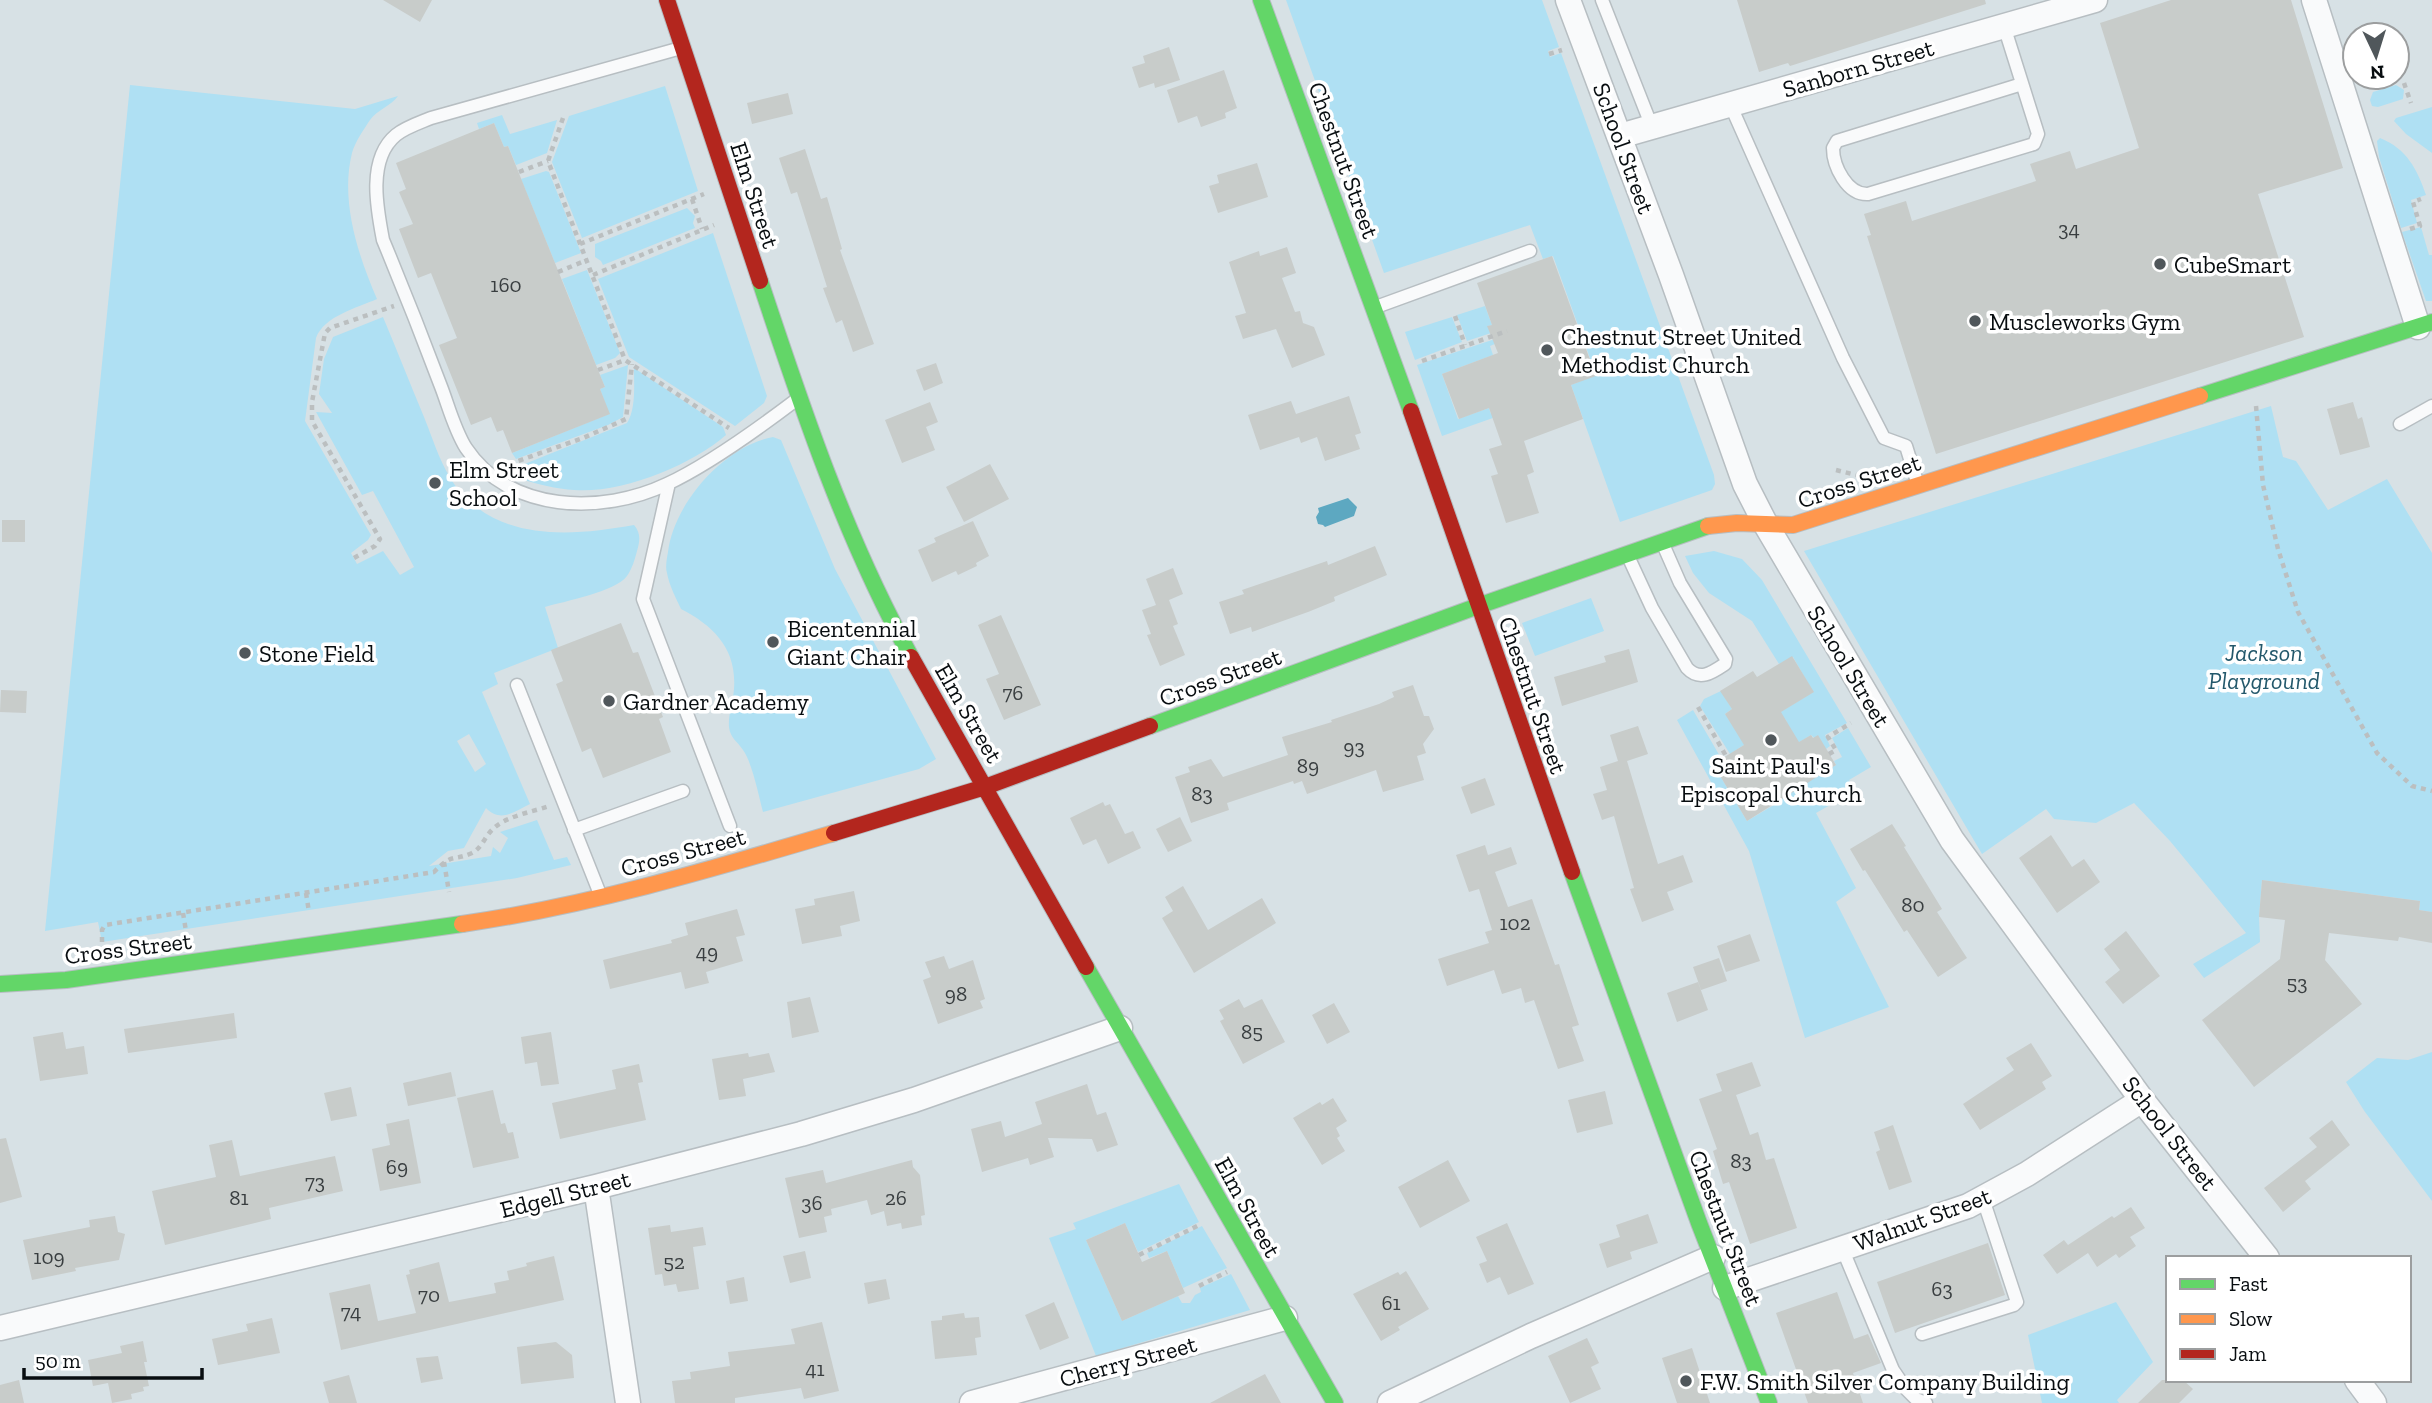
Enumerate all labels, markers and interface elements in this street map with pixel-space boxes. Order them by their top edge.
north arrow [2341,21,2411,91]
street label: Sanborn Street [1779,33,1937,103]
text: N [2369,60,2385,84]
street label: Chestnut Street [1302,78,1386,242]
street label: School Street [1587,79,1661,217]
street label: Elm Street [724,138,786,252]
house number: 34 [2058,216,2080,241]
place label: CubeSmart [2174,250,2291,279]
marker: CubeSmart [2152,256,2168,272]
house number: 160 [490,272,522,297]
place label: Muscleworks Gym [1989,307,2181,336]
marker: Muscleworks Gym [1967,313,1983,329]
place label: Chestnut Street United Methodist Church [1561,322,1801,379]
marker: Chestnut Street United Methodist Church [1539,342,1555,358]
street label: Cross Street [1794,447,1924,515]
place label: Elm Street School [449,455,559,512]
marker: Elm Street School [427,475,443,491]
street label: School Street [1801,600,1897,732]
street label: Chestnut Street [1493,613,1574,778]
place label: Bicentennial Giant Chair [787,614,917,671]
marker: Bicentennial Giant Chair [765,634,781,650]
park label: Jackson Playground [2208,638,2320,695]
place label: Stone Field [259,639,374,668]
street label: Cross Street [1155,642,1285,712]
marker: Stone Field [237,645,253,661]
street label: Elm Street [929,658,1009,768]
house number: 76 [1002,680,1024,705]
place label: Gardner Academy [623,687,809,716]
marker: Gardner Academy [601,693,617,709]
marker: Saint Paul's Episcopal Church [1763,732,1779,748]
house number: 93 [1343,734,1365,759]
place label: Saint Paul's Episcopal Church [1680,751,1862,808]
house number: 89 [1297,753,1319,778]
house number: 83 [1191,781,1213,806]
street label: Cross Street [618,821,748,883]
house number: 80 [1901,892,1925,917]
house number: 102 [1500,910,1531,935]
street label: Cross Street [63,926,193,970]
house number: 49 [696,939,718,964]
house number: 53 [2286,970,2308,995]
house number: 98 [945,981,967,1006]
house number: 85 [1241,1019,1263,1044]
street label: School Street [2116,1070,2224,1196]
street label: Chestnut Street [1683,1146,1769,1310]
house number: 83 [1730,1148,1752,1173]
street label: Elm Street [1209,1152,1287,1262]
house number: 69 [386,1154,408,1179]
street label: Edgell Street [497,1164,633,1224]
house number: 73 [305,1169,325,1194]
street label: Walnut Street [1849,1181,1995,1257]
house number: 81 [229,1185,249,1210]
house number: 26 [885,1185,907,1210]
house number: 36 [801,1190,823,1215]
house number: 109 [33,1244,65,1269]
house number: 52 [663,1249,685,1274]
legend [2166,1256,2411,1382]
text: Fast [2229,1271,2268,1296]
house number: 63 [1931,1276,1953,1301]
house number: 70 [418,1282,440,1307]
house number: 61 [1381,1290,1401,1315]
house number: 74 [341,1299,361,1324]
text: Slow [2229,1306,2272,1331]
street label: Cherry Street [1056,1329,1200,1393]
scale bar [24,1336,203,1380]
text: Jam [2229,1341,2266,1366]
text: 50 m [35,1348,81,1373]
house number: 41 [805,1356,825,1381]
place label: F.W. Smith Silver Company Building [1700,1367,2070,1396]
marker: F.W. Smith Silver Company Building [1678,1373,1694,1389]

